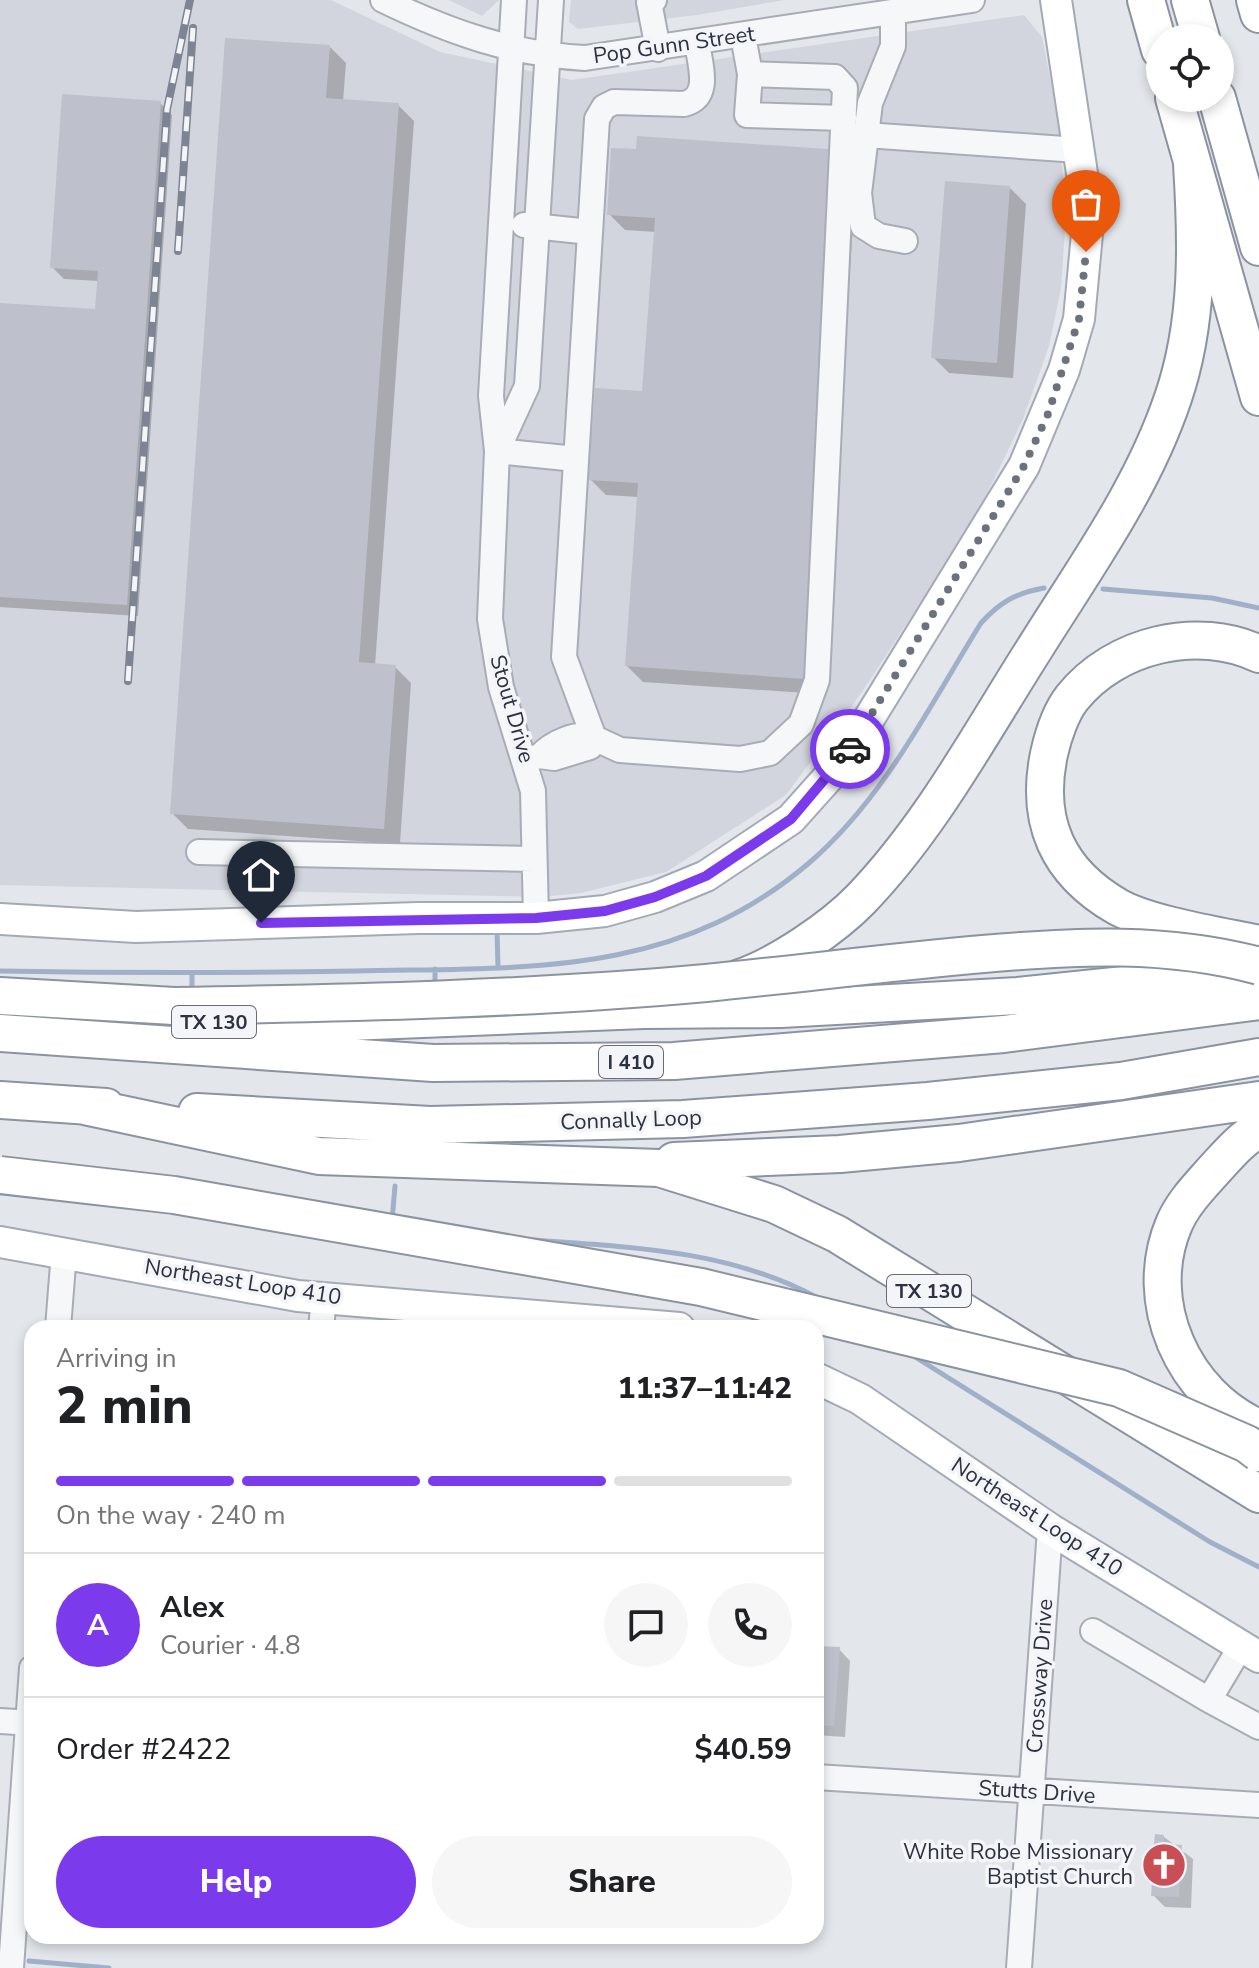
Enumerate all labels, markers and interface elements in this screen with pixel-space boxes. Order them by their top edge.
street label: Pop Gunn Street [591,19,757,71]
map controls [1146,24,1234,112]
button: locate [1146,24,1234,112]
pin [1052,170,1120,252]
icon: bag [1064,182,1108,226]
street label: Stout Drive [482,651,542,767]
courier [810,709,890,789]
icon: car [828,727,872,771]
pin [227,841,295,923]
icon: home [239,853,283,897]
road number: TX 130 [172,1006,256,1038]
road number: I 410 [599,1046,663,1078]
street label: Connally Loop [560,1103,702,1137]
street label: Northeast Loop 410 [143,1252,343,1312]
road number: TX 130 [887,1275,971,1307]
text: Arriving in [56,1341,177,1376]
text: 11:37–11:42 [617,1368,792,1409]
text: 2 min [56,1370,193,1441]
street label: Northeast Loop 410 [945,1450,1129,1584]
text: On the way · 240 m [56,1498,285,1533]
button: chat [604,1583,688,1667]
button: phone [708,1583,792,1667]
text: Alex [160,1587,224,1628]
street label: Crossway Drive [1020,1598,1060,1754]
text: A [87,1605,109,1646]
text: Courier · 4.8 [160,1628,301,1663]
text: Order #2422 [56,1729,231,1770]
text: $40.59 [695,1729,792,1770]
street label: Stutts Drive [978,1773,1096,1811]
button: Help [56,1836,416,1928]
button: Share [432,1836,792,1928]
place label: White Robe Missionary Baptist Church [903,1837,1134,1892]
church icon: White Robe Missionary Baptist Church [1140,1841,1188,1889]

